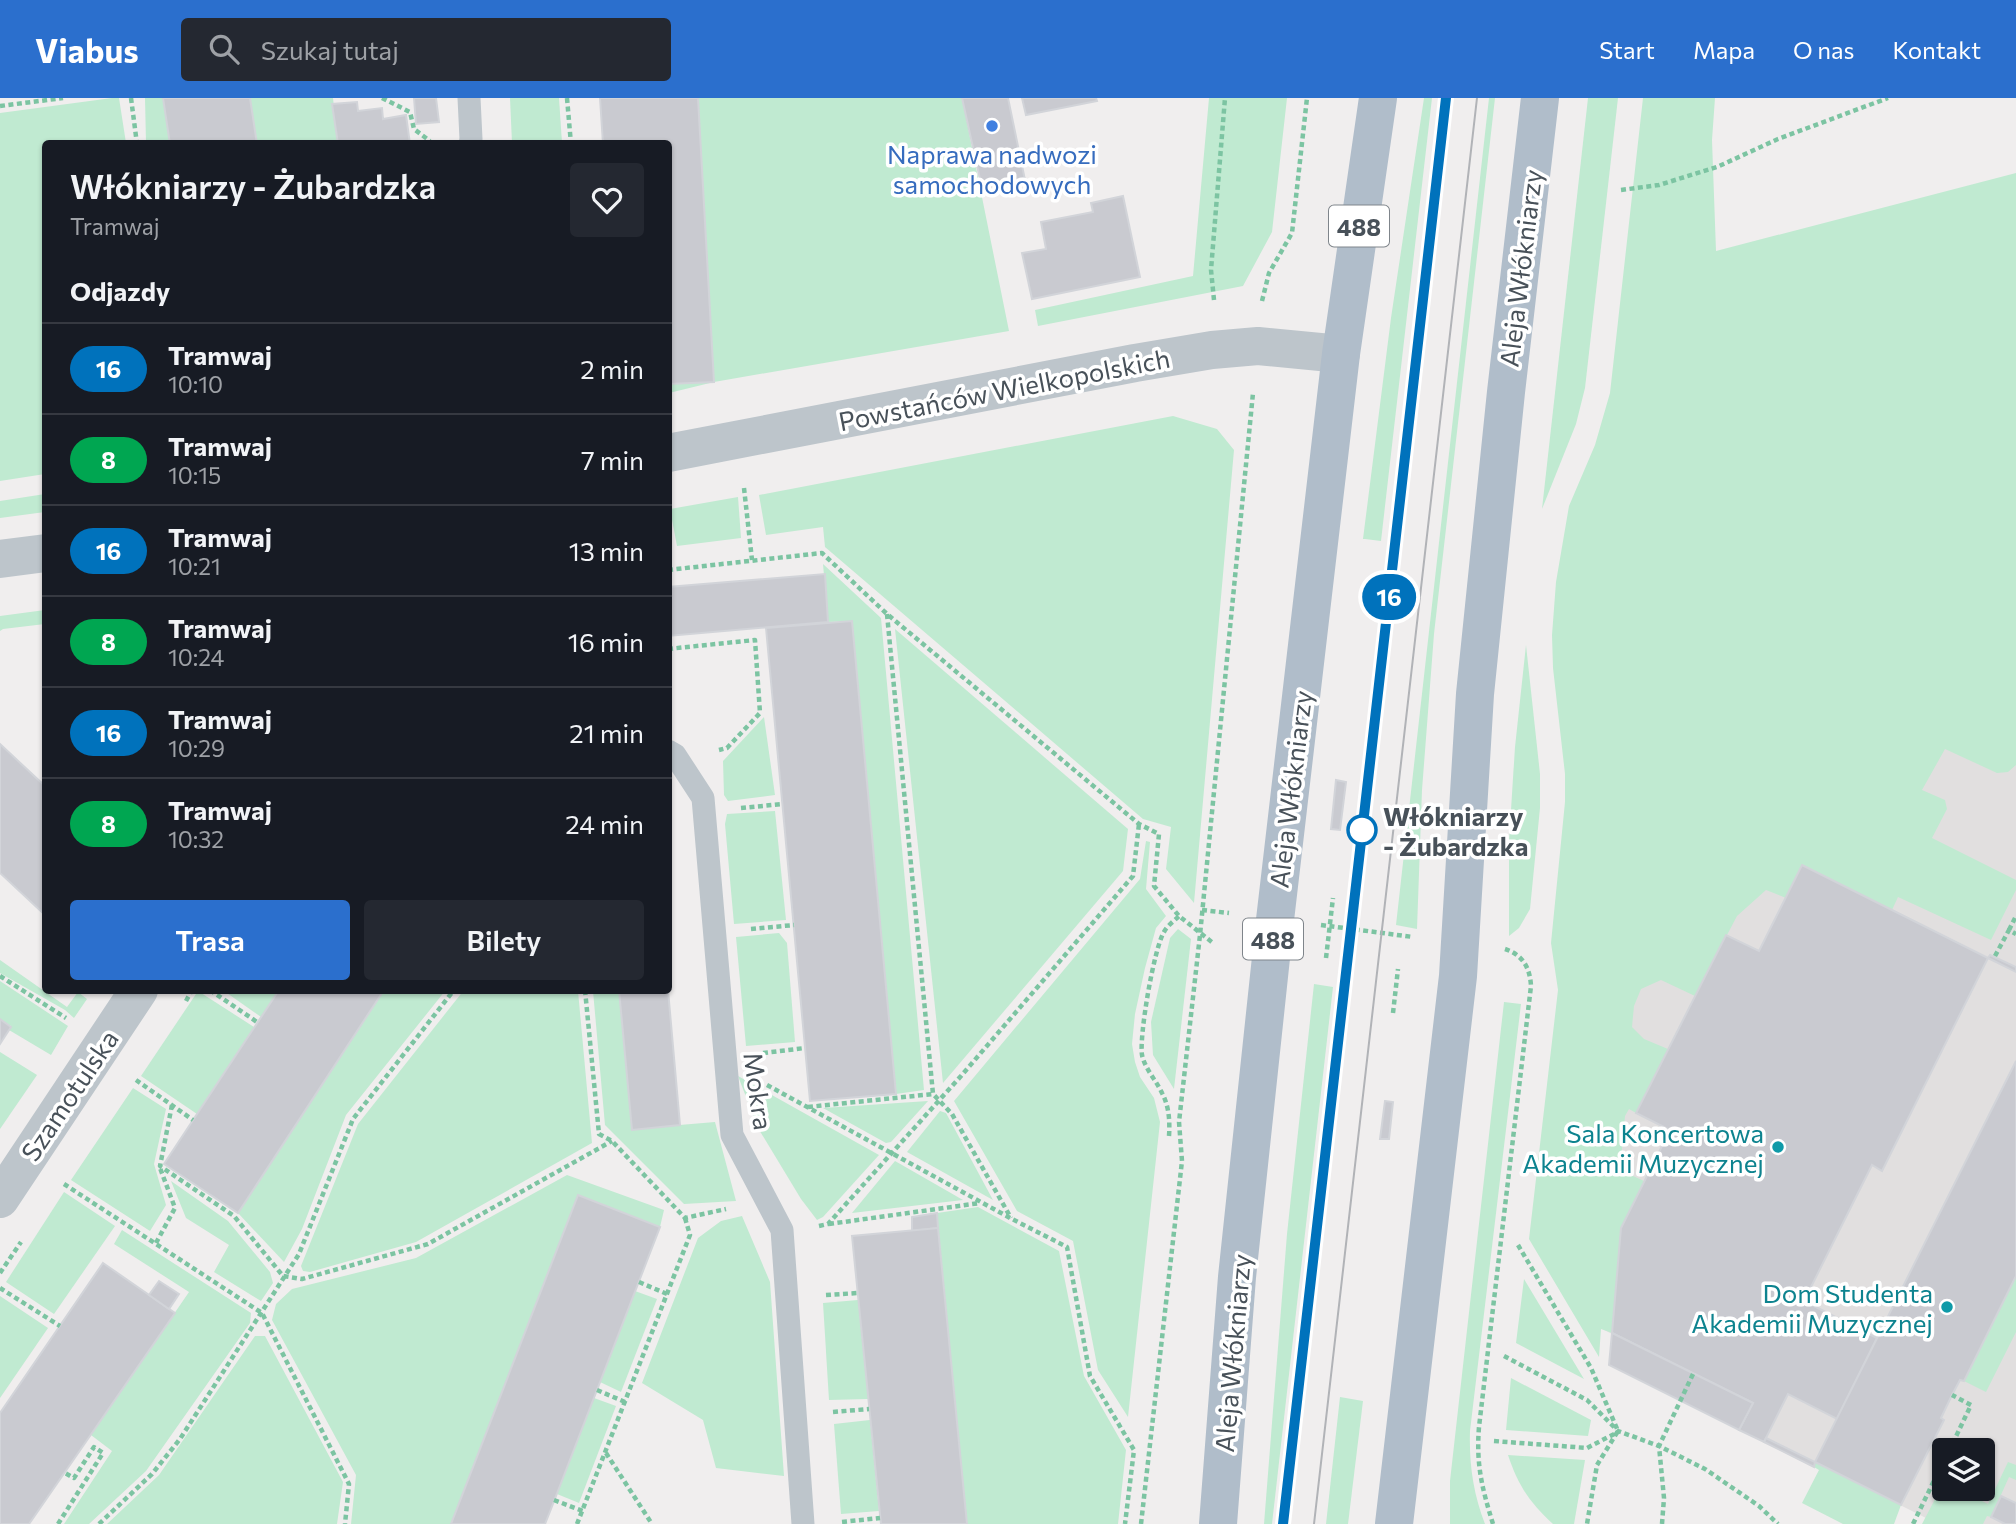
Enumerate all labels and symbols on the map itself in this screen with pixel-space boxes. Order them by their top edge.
marker: Naprawa nadwozi samochodowych [984,118,1000,134]
place label: Naprawa nadwozi samochodowych [887,138,1097,199]
street label: Aleja Włókniarzy [1492,167,1548,369]
road number: 488 [1329,205,1389,246]
street label: Powstańców Wielkopolskich [836,342,1172,436]
line badge: 16 [1358,574,1420,620]
street label: Aleja Włókniarzy [1262,688,1318,890]
place label: Włókniarzy - Żubardzka [1383,800,1528,861]
marker: Włókniarzy - Żubardzka [1347,815,1377,845]
road number: 488 [1243,918,1303,960]
street label: Szamotulska [14,1024,124,1166]
street label: Mokra [738,1050,780,1132]
place label: Sala Koncertowa Akademii Muzycznej [1522,1117,1764,1178]
marker: Sala Koncertowa Akademii Muzycznej [1770,1139,1786,1155]
street label: Aleja Włókniarzy [1208,1253,1256,1453]
place label: Dom Studenta Akademii Muzycznej [1691,1277,1933,1338]
marker: Dom Studenta Akademii Muzycznej [1939,1299,1955,1315]

